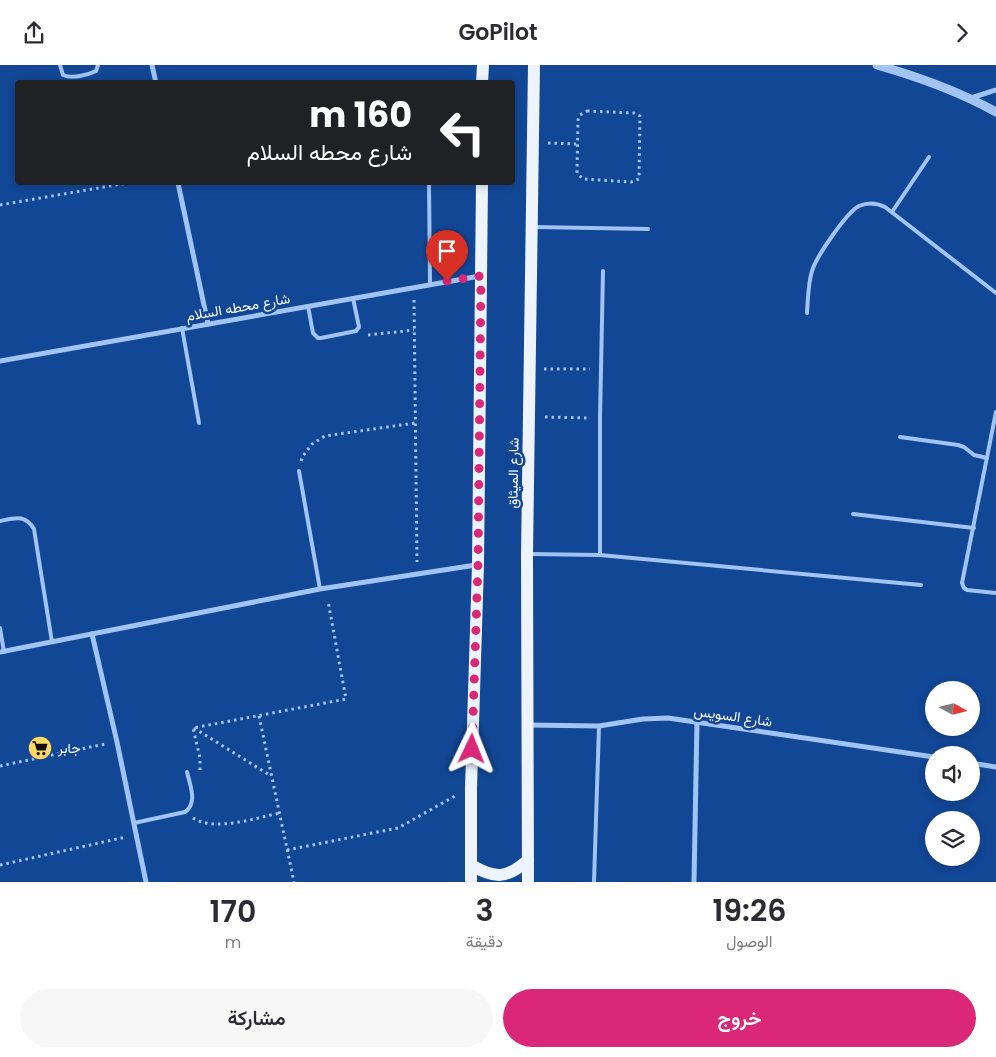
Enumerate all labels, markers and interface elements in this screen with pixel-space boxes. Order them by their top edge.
text: GoPilot [458,17,538,48]
icon: share [20,19,48,47]
icon: forward [948,19,976,47]
text: 160 m [309,90,412,139]
icon: left [430,100,495,165]
text: شارع محطه السلام [247,137,412,168]
pin [426,230,468,281]
icon: arrive [433,237,461,265]
street label: شارع محطه السلام [184,288,292,327]
street label: شارع الميثاق [502,437,525,509]
north arrow [925,681,980,736]
map controls [925,681,980,866]
street label: شارع السويس [692,701,773,732]
position arrow [445,722,497,774]
supermarket icon: جابر [27,735,53,761]
place label: جابر [57,738,81,758]
button: sound [925,746,980,801]
button: layers [925,811,980,866]
text: 3 [475,889,493,932]
text: 19:26 [712,889,786,932]
text: 170 [210,890,256,933]
text: دقيقة [466,930,503,953]
text: الوصول [726,930,773,953]
text: m [225,931,241,954]
button: مشاركة [20,989,493,1047]
button: خروج [503,989,976,1047]

